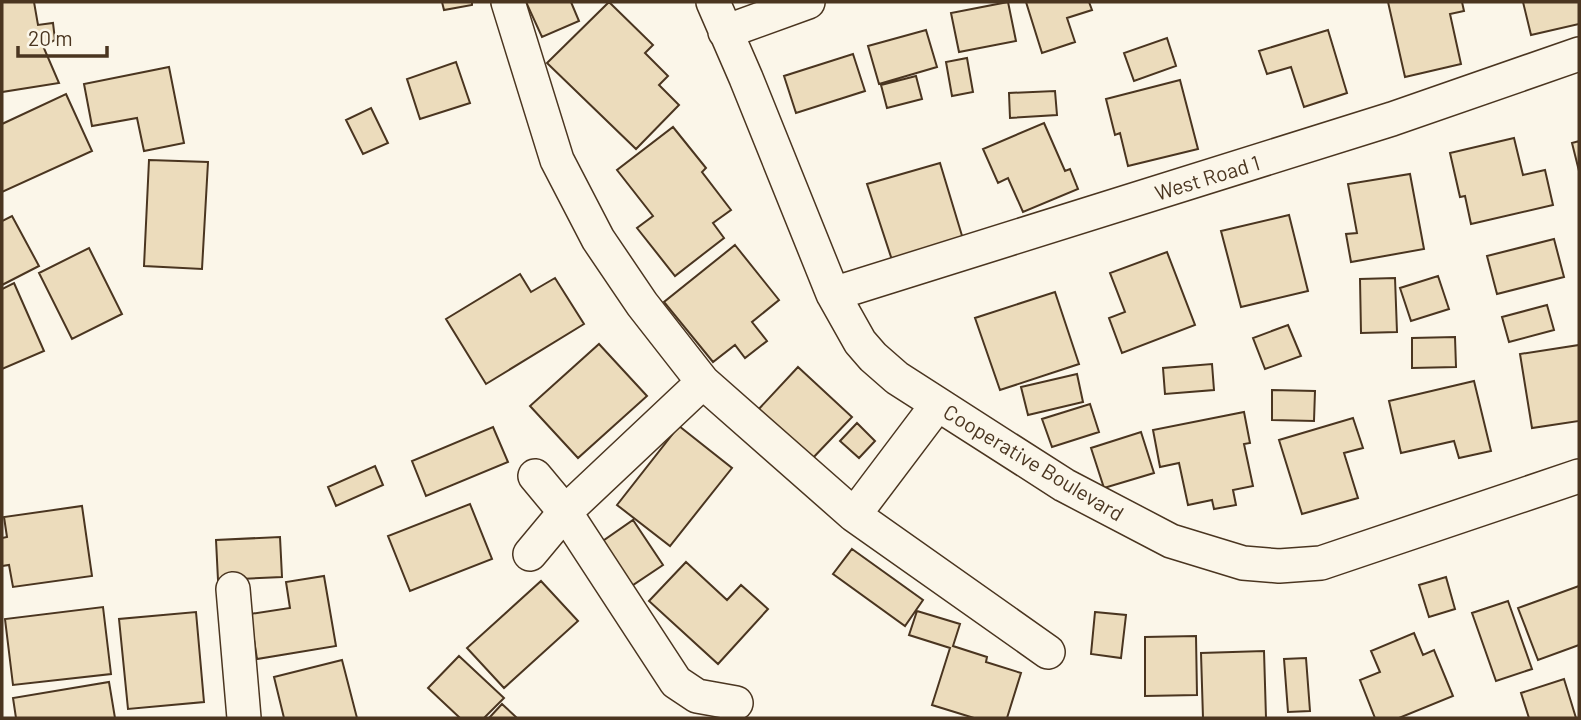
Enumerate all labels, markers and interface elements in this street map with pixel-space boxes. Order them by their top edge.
scale bar [18,14,107,58]
text: 20 m [28,25,73,50]
street label: West Road 1 [1152,149,1262,205]
street label: Cooperative Boulevard [939,398,1129,526]

